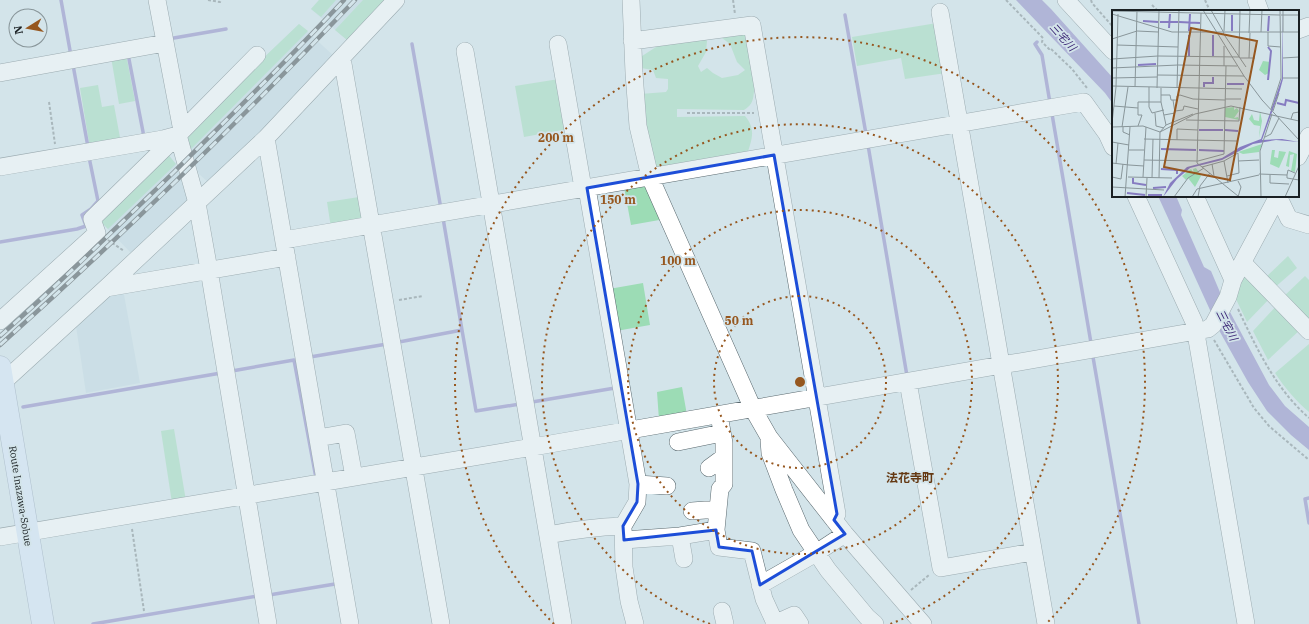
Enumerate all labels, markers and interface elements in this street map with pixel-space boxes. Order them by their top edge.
north arrow [8,8,48,48]
inset map [1112,10,1299,197]
water label: 三宅川 [1047,20,1080,55]
text: N [10,24,26,36]
text: 200 m [538,130,574,145]
text: 150 m [600,192,636,207]
text: 100 m [660,253,696,268]
water label: 三宅川 [1213,307,1241,344]
text: 50 m [725,313,754,328]
centre of rings [793,375,807,389]
street label: Route Inazawa-Sobue [6,445,35,547]
district label: 法花寺町 [886,470,934,485]

